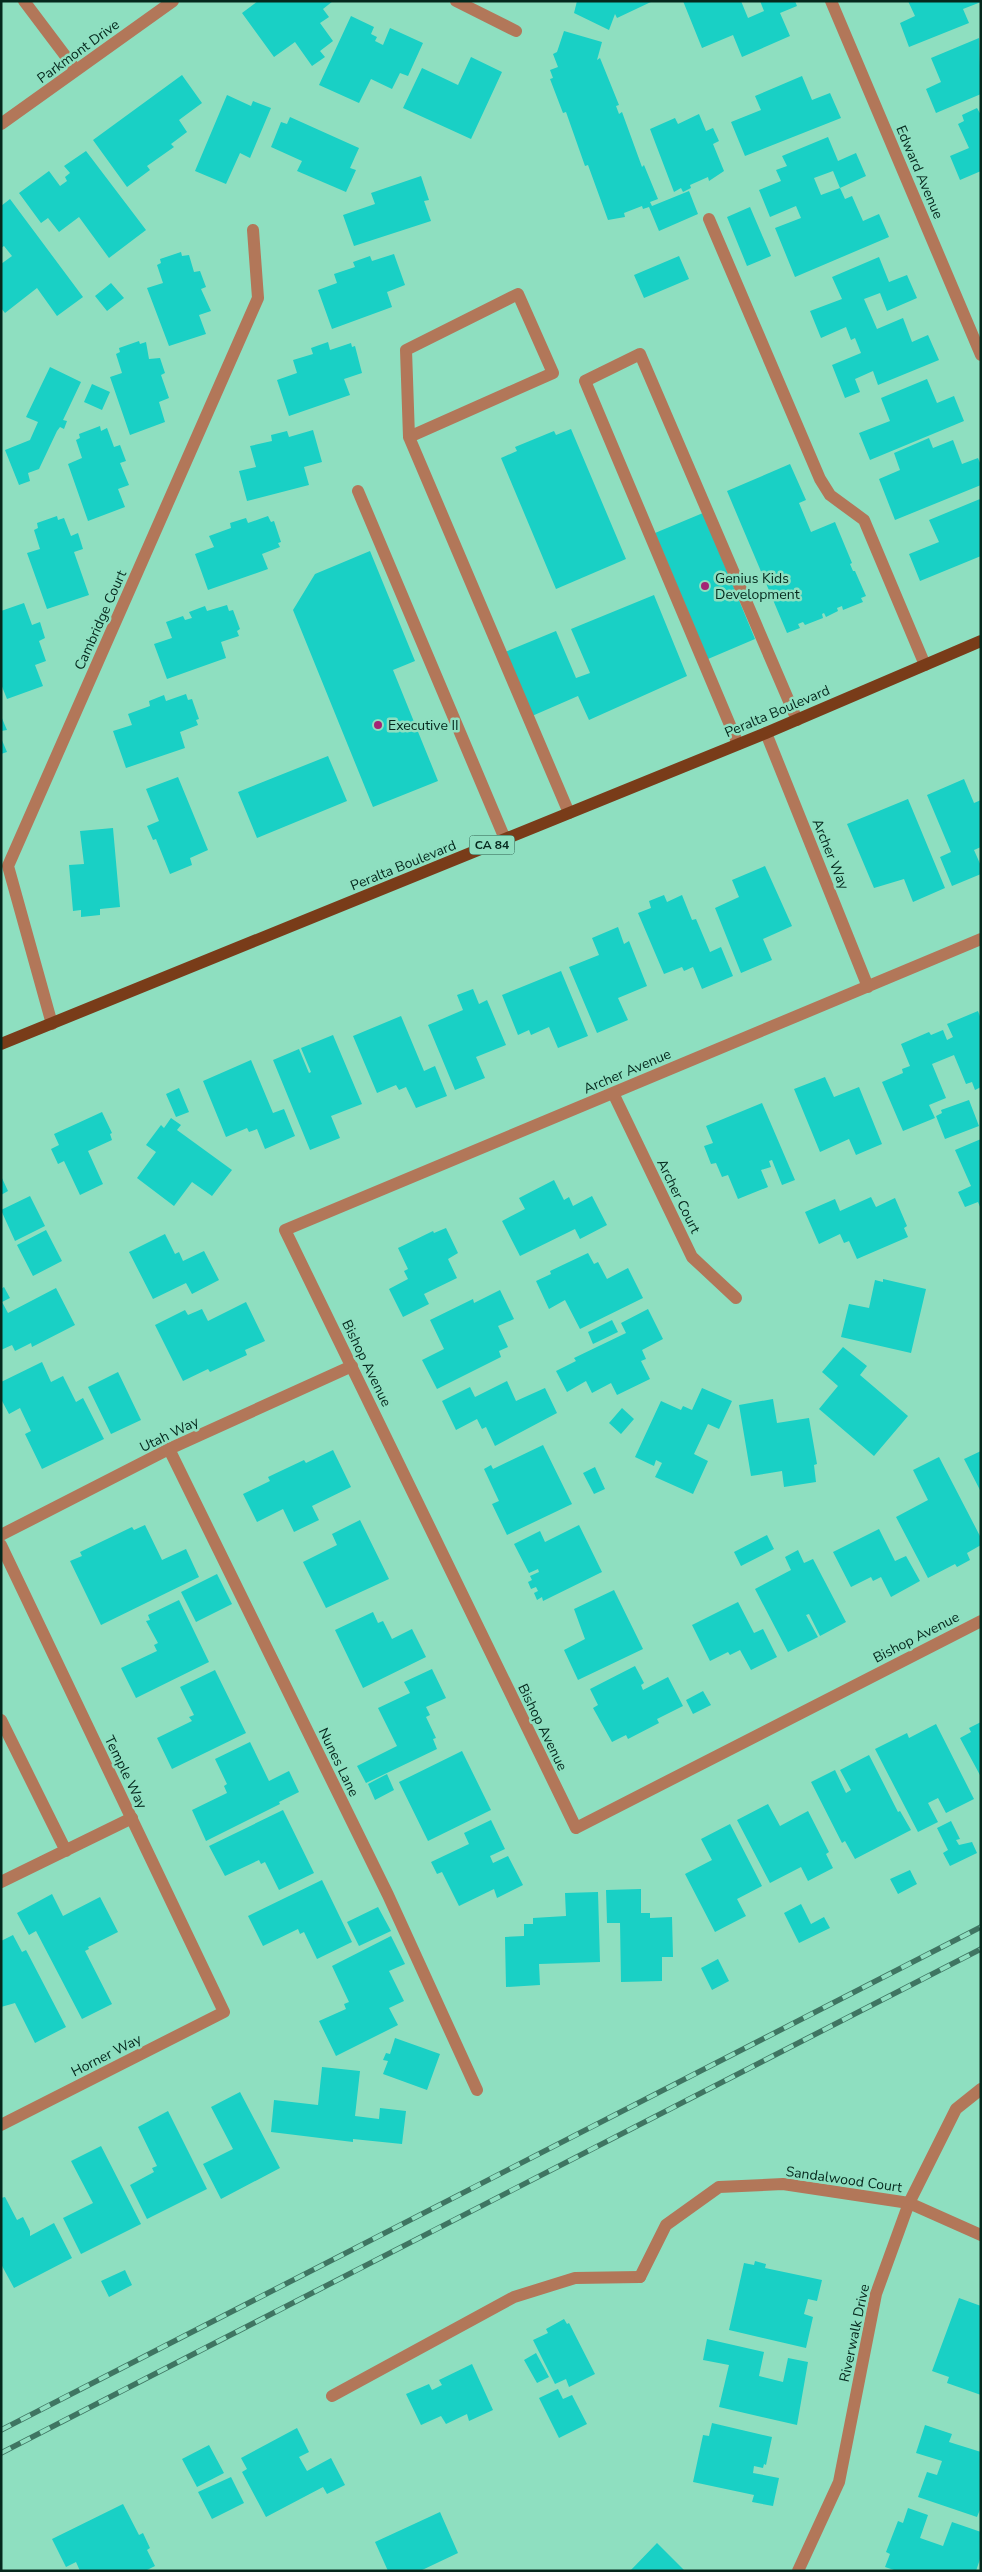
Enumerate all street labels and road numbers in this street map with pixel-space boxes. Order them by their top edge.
street label: Parkmont Drive [33,15,123,88]
street label: Edward Avenue [891,123,948,222]
street label: Cambridge Court [70,567,131,673]
street label: Peralta Boulevard [722,681,833,742]
street label: Archer Way [808,816,854,893]
street label: Peralta Boulevard [348,836,459,895]
road number: CA 84 [470,836,514,854]
street label: Archer Avenue [581,1044,674,1098]
street label: Archer Court [652,1156,705,1237]
street label: Bishop Avenue [337,1317,396,1410]
street label: Utah Way [137,1412,203,1457]
street label: Bishop Avenue [870,1608,963,1667]
street label: Bishop Avenue [513,1681,572,1774]
street label: Nunes Lane [314,1725,363,1800]
street label: Temple Way [100,1732,152,1813]
street label: Horner Way [68,2029,145,2081]
street label: Sandalwood Court [784,2162,903,2197]
street label: Riverwalk Drive [835,2282,874,2384]

